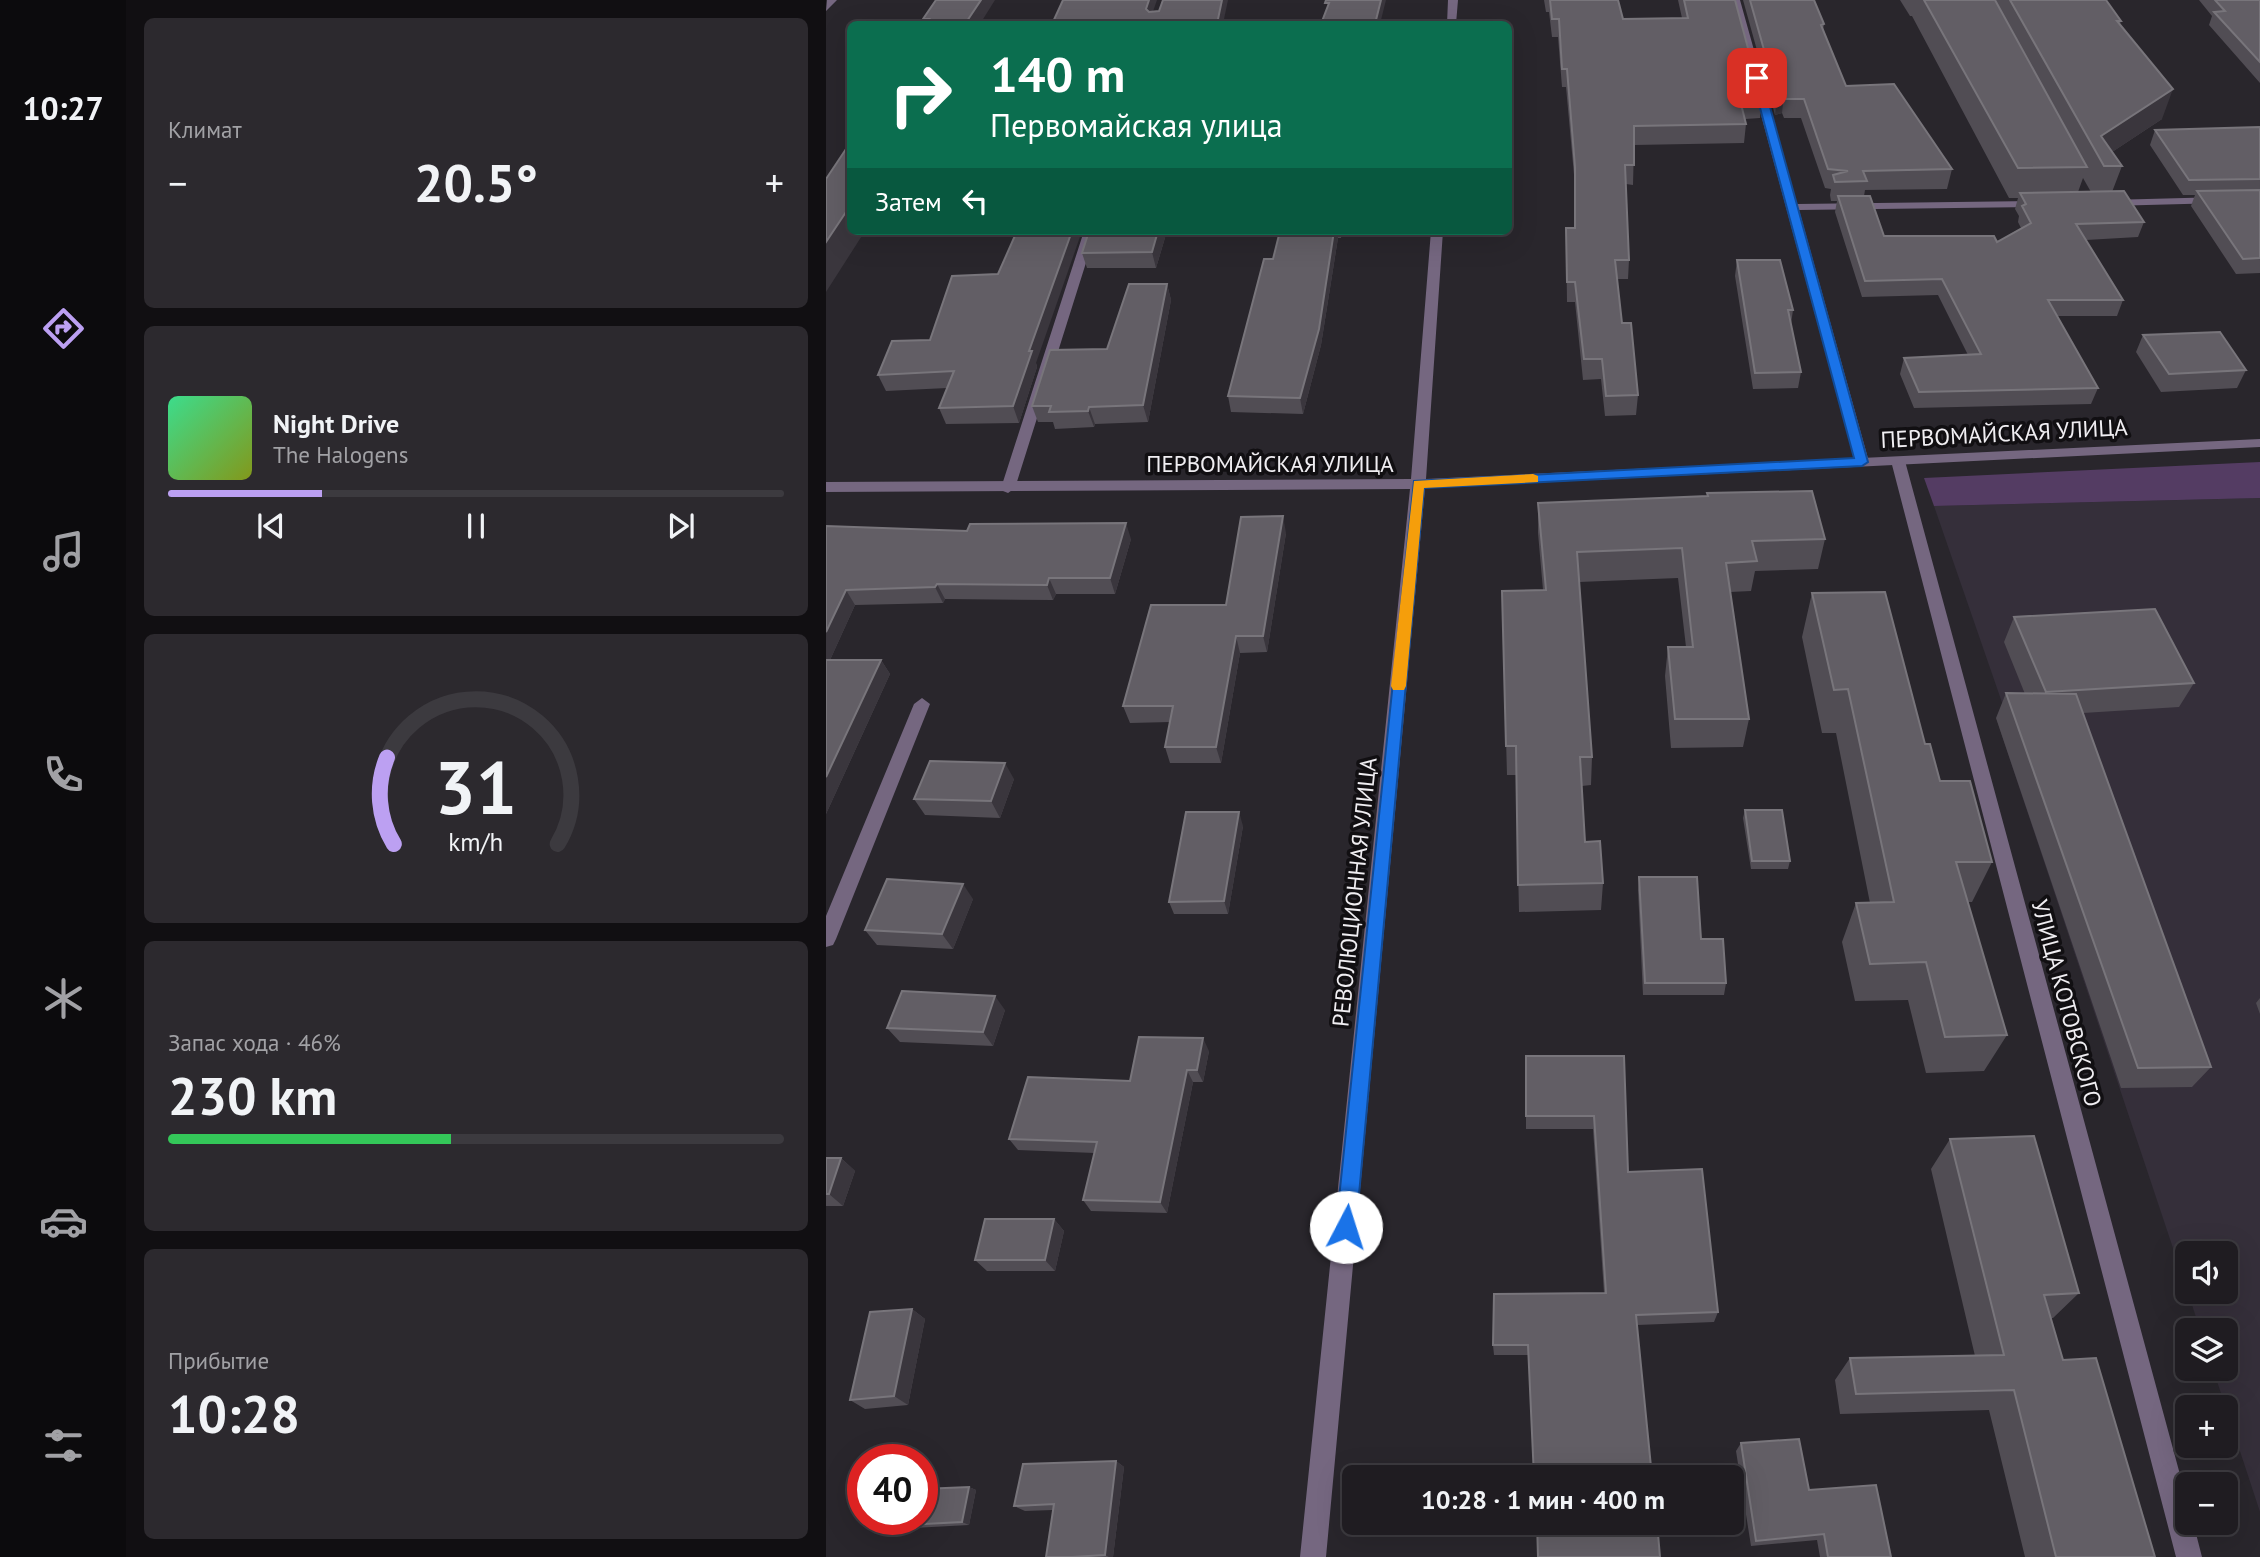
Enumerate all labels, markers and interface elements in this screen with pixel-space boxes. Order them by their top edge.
text: 140 m [990,42,1125,106]
pin [1727,48,1787,108]
icon: right [875,49,966,140]
icon: arrive [1738,59,1776,97]
text: 10:27 [22,87,104,129]
text: Первомайская улица [990,104,1283,146]
text: Климат [168,115,242,144]
text: 20.5° [414,149,538,216]
text: − [168,158,187,207]
text: + [765,158,784,207]
icon: left [956,182,994,220]
text: Затем [875,185,942,218]
icon: directions [39,304,88,353]
text: Night Drive [273,407,399,440]
street label: ПЕРВОМАЙСКАЯ УЛИЦА [1880,412,2129,454]
text: The Halogens [273,440,408,469]
street label: ПЕРВОМАЙСКАЯ УЛИЦА [1146,449,1394,478]
icon: previous [252,507,290,545]
icon: pause [457,507,495,545]
icon: next [662,507,700,545]
icon: music [39,527,88,576]
text: 31 [435,741,517,835]
icon: phone [39,750,88,799]
street label: РЕВОЛЮЦИОННАЯ УЛИЦА [1325,755,1383,1028]
text: km/h [449,826,503,858]
street label: УЛИЦА КОТОВСКОГО [2025,896,2109,1110]
icon: climate [39,974,88,1023]
text: Запас хода · 46% [168,1028,341,1057]
text: 230 km [168,1062,337,1129]
position arrow [1309,1190,1383,1264]
icon: car [39,1197,88,1246]
map controls [2175,1241,2238,1535]
button: sound [2175,1241,2238,1304]
button: layers [2175,1318,2238,1381]
text: Прибытие [168,1346,269,1375]
text: 10:28 [168,1380,300,1447]
button: + [2175,1395,2238,1458]
icon: filters [39,1421,88,1470]
speed limit sign: 40 [847,1444,938,1535]
button: − [2175,1472,2238,1535]
text: 10:28 · 1 мин · 400 m [1421,1483,1665,1516]

